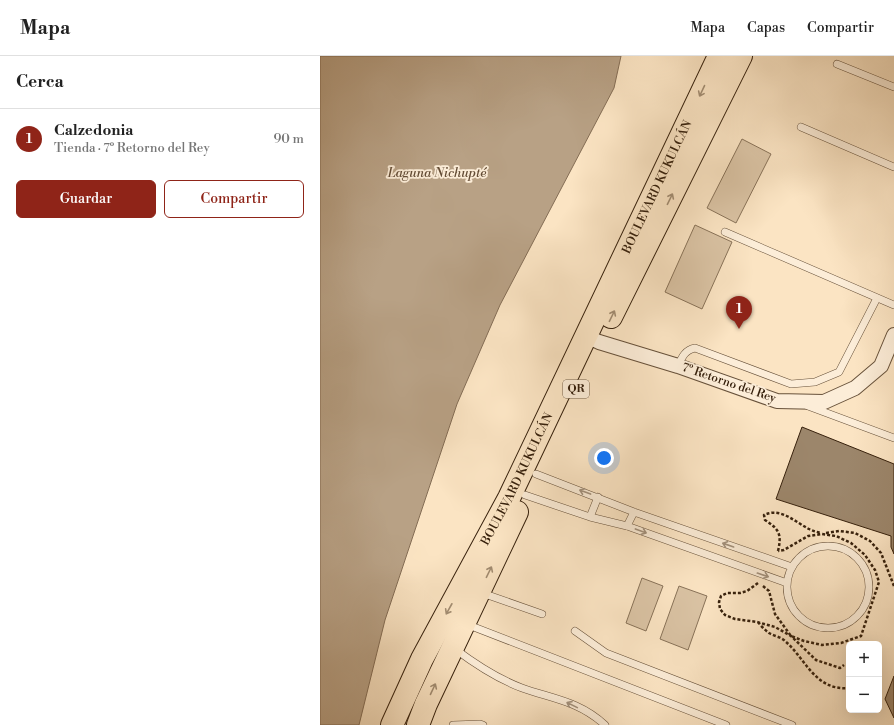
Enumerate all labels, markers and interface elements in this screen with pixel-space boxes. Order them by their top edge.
text: Mapa [20,16,70,40]
text: Mapa [690,19,725,37]
text: Capas [747,19,785,37]
text: Compartir [807,19,874,37]
text: Cerca [16,71,64,93]
one-way arrow [698,85,705,97]
street label: BOULEVARD KUKULCÁN [618,118,695,257]
text: Calzedonia [54,121,133,140]
text: 1 [26,131,32,147]
text: 90 m [273,131,304,147]
text: Tienda · 7º Retorno del Rey [54,140,210,156]
water label: Laguna Nichupté [387,165,487,181]
button: Guardar [16,180,156,218]
button: Compartir [164,180,304,218]
one-way arrow [667,194,674,206]
pin: 1 [726,296,752,329]
one-way arrow [609,310,616,322]
street label: 7º Retorno del Rey [680,360,778,406]
road number: QR [563,380,589,398]
street label: BOULEVARD KUKULCÁN [477,410,556,549]
your location [594,448,614,468]
one-way arrow [579,488,591,496]
one-way arrow [634,527,646,535]
one-way arrow [723,540,735,548]
one-way arrow [486,566,493,578]
one-way arrow [757,571,769,579]
one-way arrow [445,603,452,615]
map controls [846,641,882,713]
button: + [846,641,882,677]
button: − [846,677,882,713]
one-way arrow [430,684,437,696]
one-way arrow [567,700,579,708]

